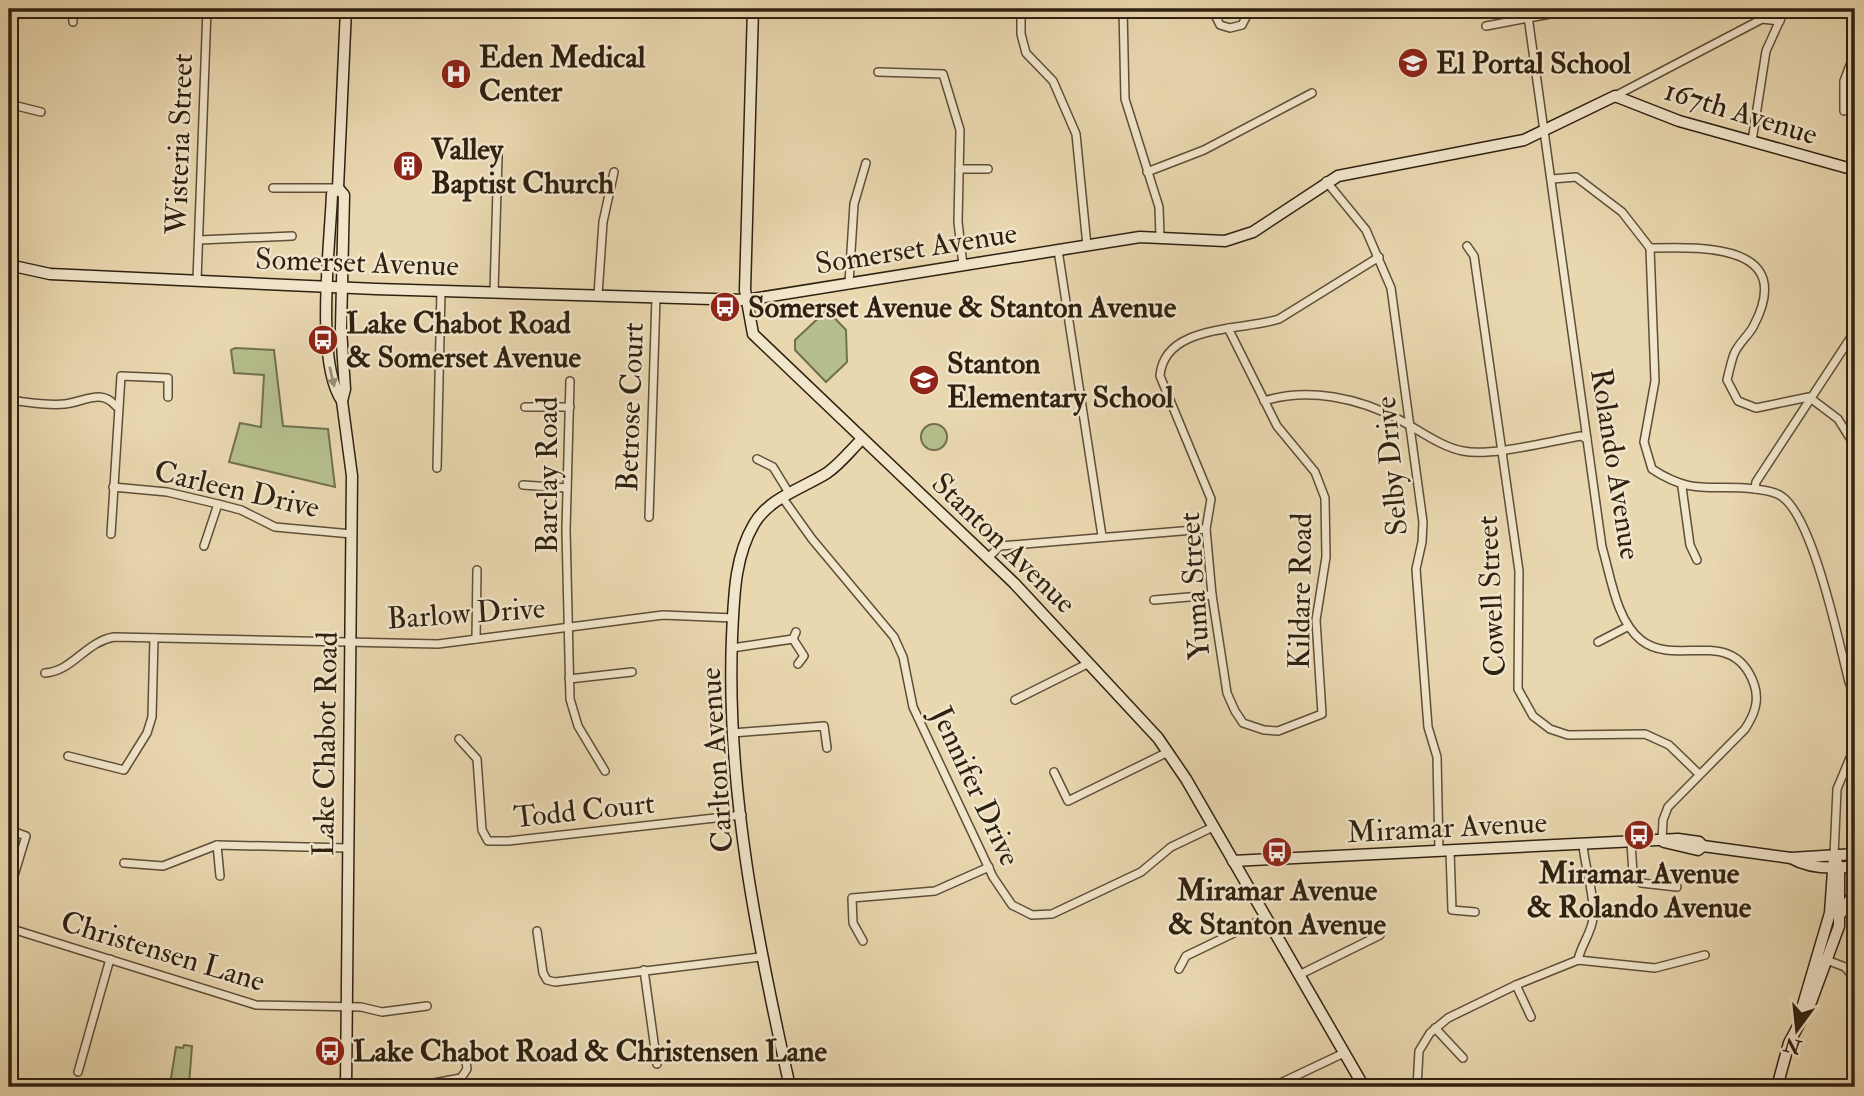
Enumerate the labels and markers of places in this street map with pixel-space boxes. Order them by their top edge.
place label: Eden Medical Center [479,39,646,110]
place label: El Portal School [1436,45,1631,82]
school or university icon: El Portal School [1396,46,1430,80]
hospital icon: Eden Medical Center [439,57,473,91]
place label: Valley Baptist Church [430,131,614,202]
building icon: Valley Baptist Church [391,149,425,183]
place label: Somerset Avenue & Stanton Avenue [748,289,1177,326]
bus stop icon: Somerset Avenue & Stanton Avenue [708,290,742,324]
place label: Lake Chabot Road & Somerset Avenue [346,305,582,376]
bus stop icon: Lake Chabot Road & Somerset Avenue [306,323,340,357]
place label: Stanton Elementary School [947,345,1174,416]
school or university icon: Stanton Elementary School [907,363,941,397]
bus stop icon: Miramar Avenue & Rolando Avenue [1622,818,1656,852]
bus stop icon: Miramar Avenue & Stanton Avenue [1260,835,1294,869]
place label: Miramar Avenue & Rolando Avenue [1527,855,1752,926]
place label: Miramar Avenue & Stanton Avenue [1168,872,1387,943]
place label: Lake Chabot Road & Christensen Lane [353,1033,828,1070]
bus stop icon: Lake Chabot Road & Christensen Lane [313,1034,347,1068]

